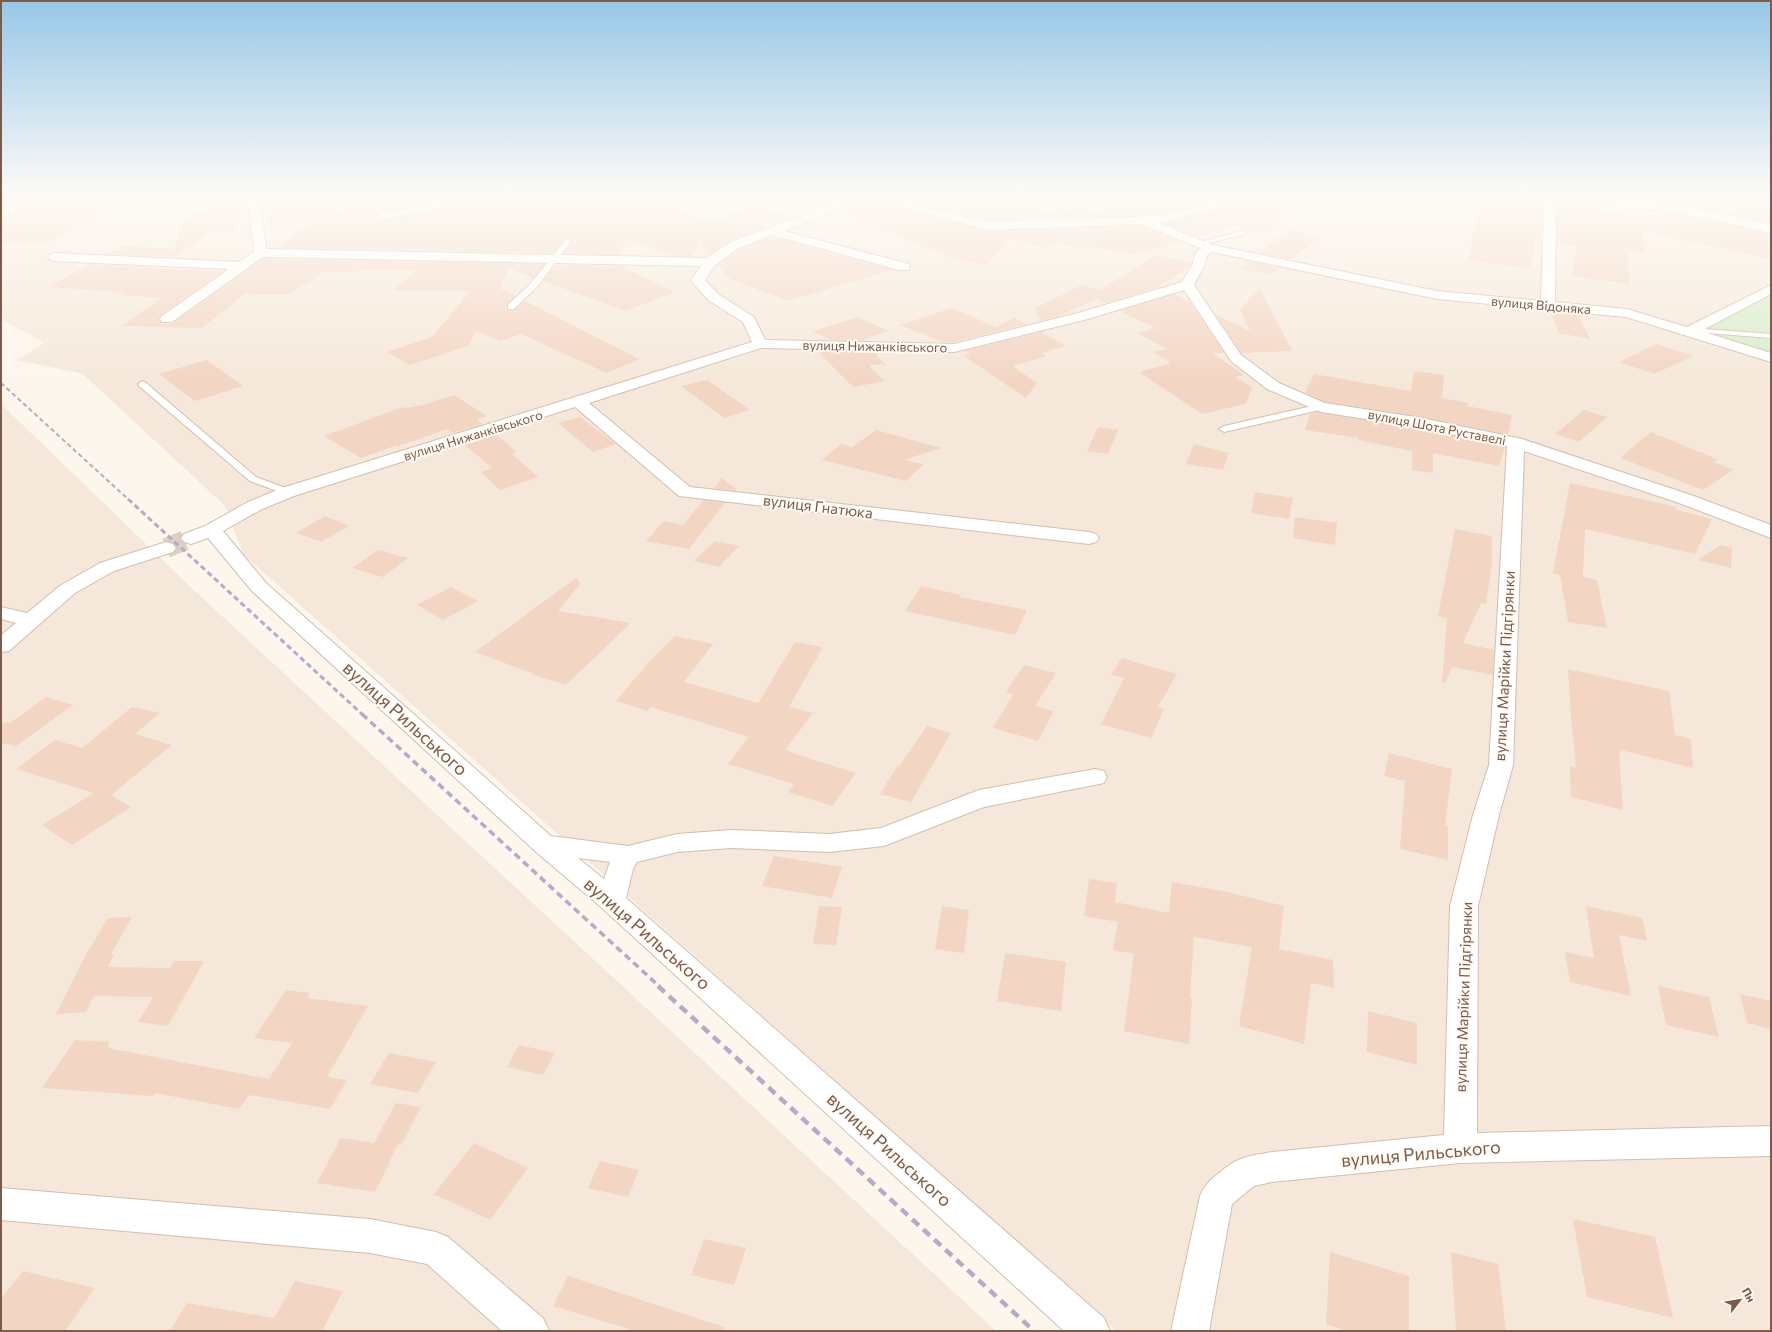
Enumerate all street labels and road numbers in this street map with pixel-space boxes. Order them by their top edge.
street label: вулиця Відоняка [1490,293,1592,317]
street label: вулиця Нижанківського [802,337,948,355]
street label: вулиця Нижанківського [401,406,545,464]
street label: вулиця Шота Руставелі [1367,406,1507,448]
street label: вулиця Гнатюка [762,490,874,522]
street label: вулиця Марійки Підгірянки [1490,570,1518,762]
street label: вулиця Рильського [339,656,473,780]
street label: вулиця Рильського [580,872,715,994]
street label: вулиця Марійки Підгірянки [1451,901,1475,1093]
street label: вулиця Рильського [823,1087,957,1211]
street label: вулиця Рильського [1340,1135,1502,1171]

